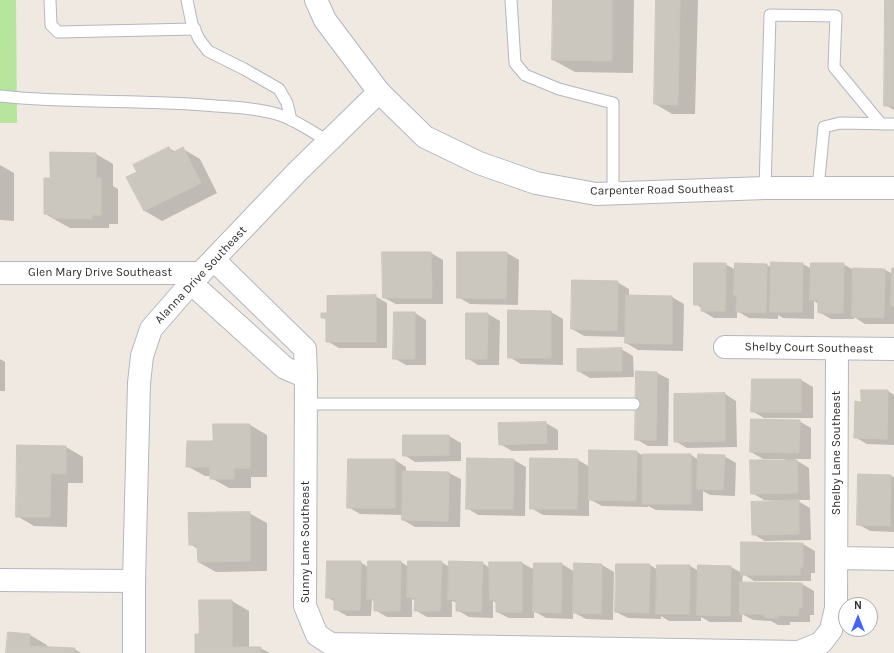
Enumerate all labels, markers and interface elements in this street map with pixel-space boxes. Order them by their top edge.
street label: Carpenter Road Southeast [590,182,734,198]
street label: Alanna Drive Southeast [152,223,250,327]
street label: Glen Mary Drive Southeast [28,266,172,280]
street label: Shelby Court Southeast [744,340,874,356]
street label: Shelby Lane Southeast [830,391,844,515]
street label: Sunny Lane Southeast [299,481,313,603]
north arrow [838,597,878,637]
text: N [854,599,862,612]

